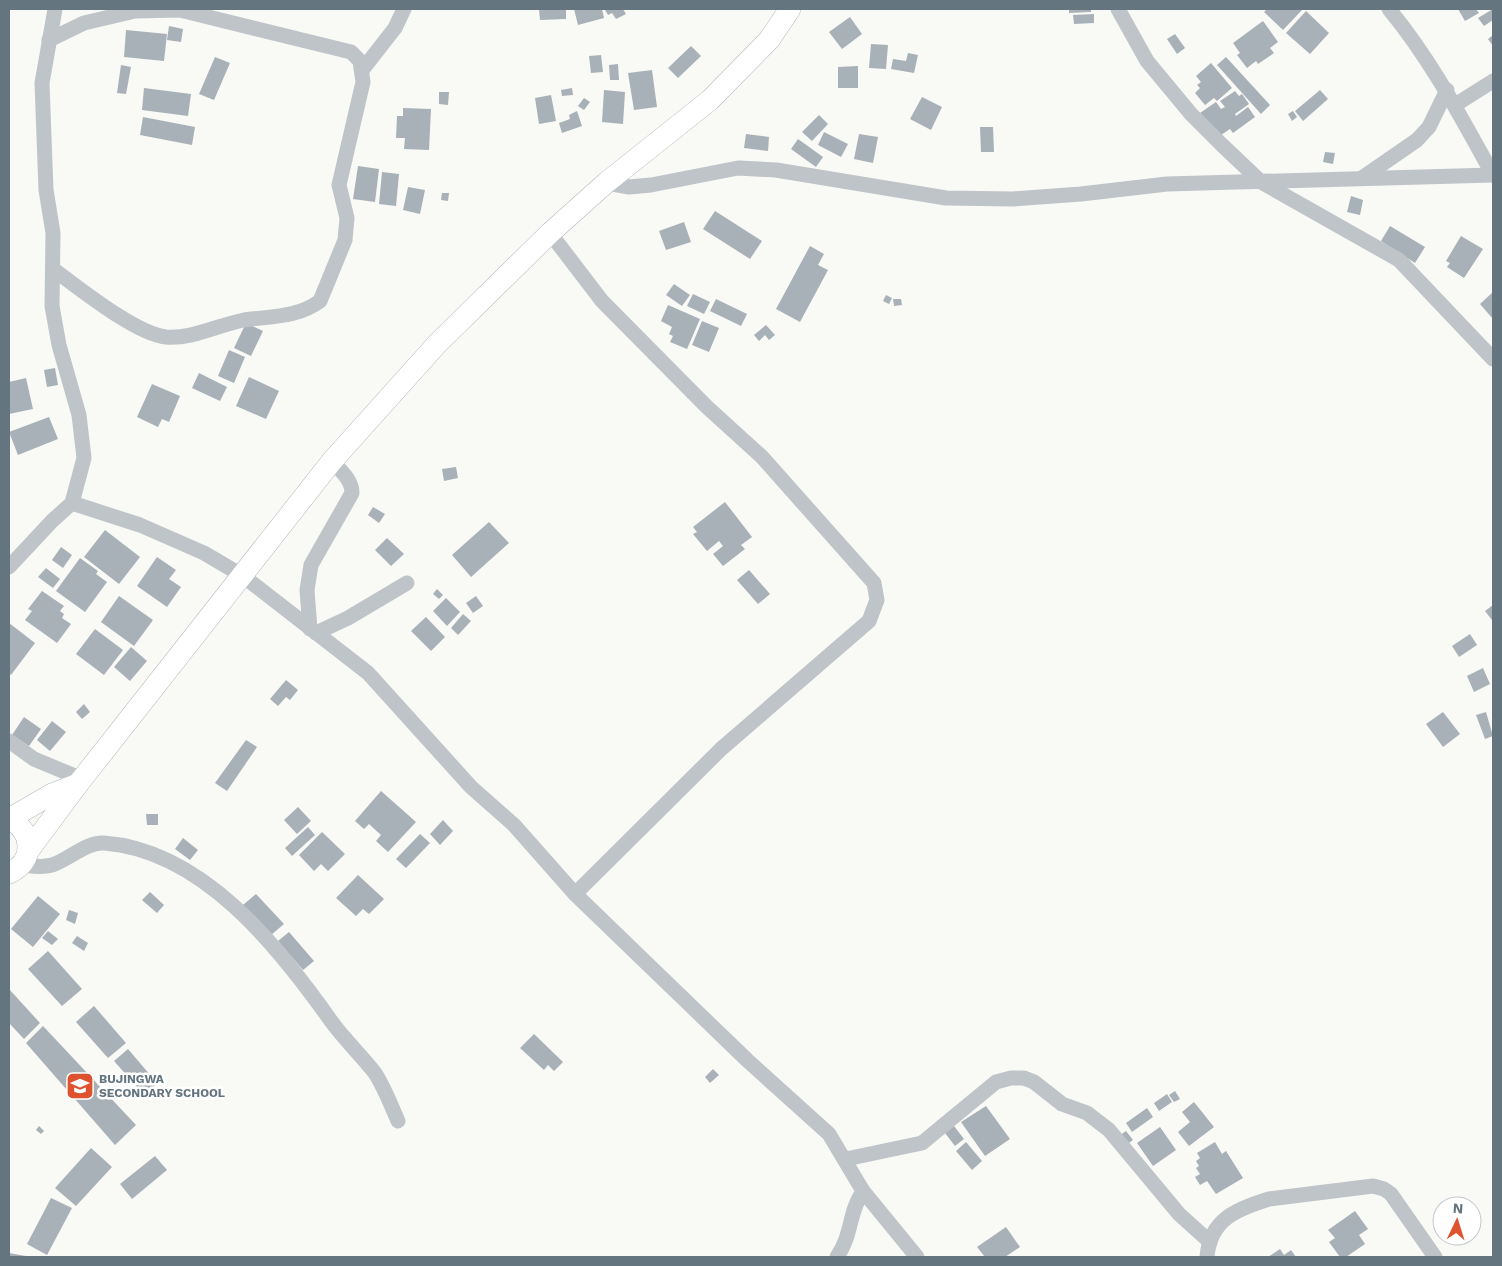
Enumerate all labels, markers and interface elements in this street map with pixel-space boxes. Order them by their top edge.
school or university icon: BUJINGWA SECONDARY SCHOOL [65,1071,95,1101]
place label: BUJINGWA SECONDARY SCHOOL [99,1072,225,1100]
north arrow [1432,1196,1482,1246]
text: N [1452,1200,1464,1216]

